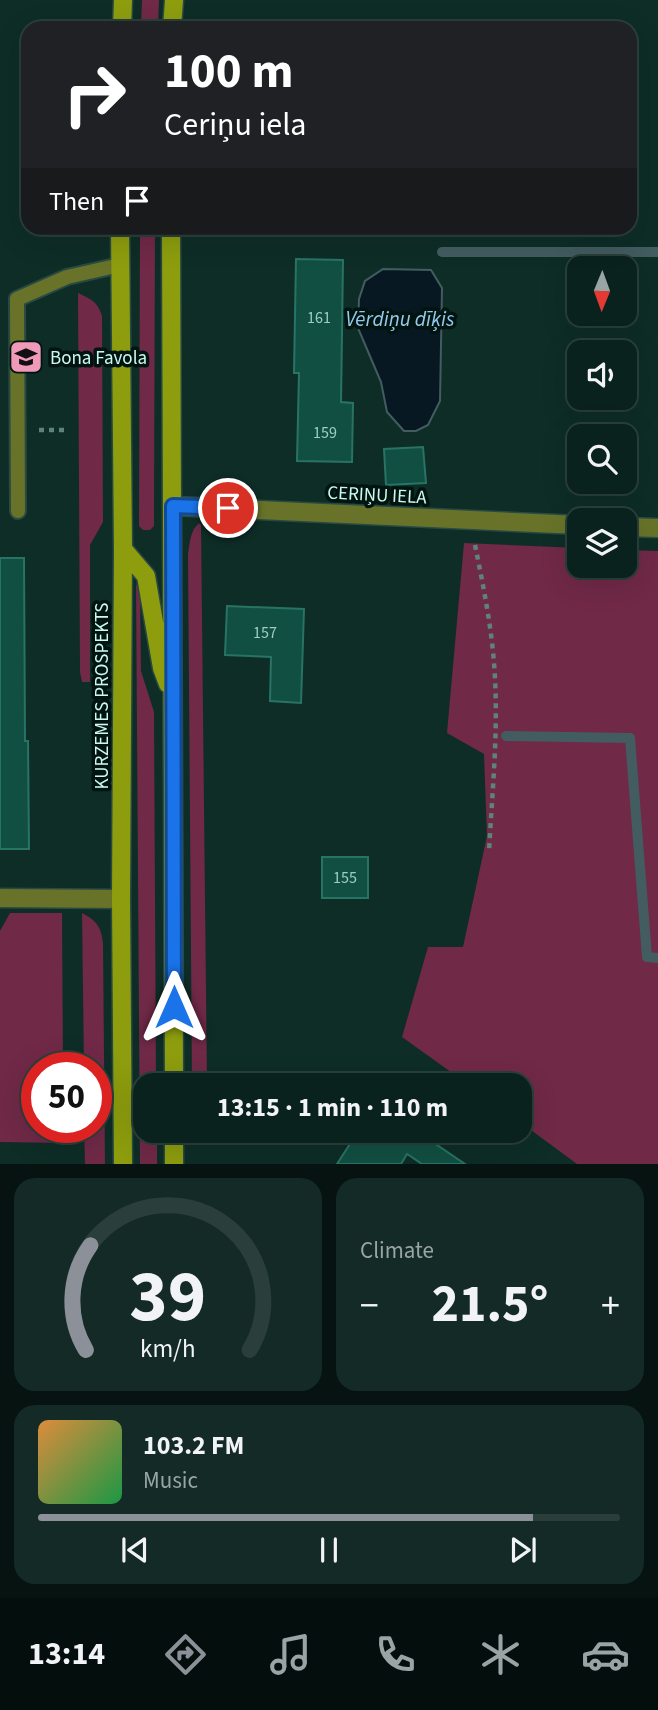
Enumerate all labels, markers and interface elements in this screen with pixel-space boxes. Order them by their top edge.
text: 100 m [164,37,293,107]
icon: right [49,49,140,140]
text: Ceriņu iela [164,102,306,148]
icon: arrive [118,182,156,220]
text: Then [49,183,104,220]
north arrow [567,256,637,326]
map controls [567,256,637,578]
water label: Vērdiņu dīķis [346,304,454,334]
house number: 161 [307,307,331,329]
school or university icon: Bona Favola [7,338,45,376]
button: sound [567,340,637,410]
place label: Bona Favola [50,345,147,372]
house number: 159 [313,422,337,444]
button: search [567,424,637,494]
pin [198,478,258,538]
street label: CERIŅU IELA [326,479,428,512]
icon: arrive [209,489,247,527]
button: layers [567,508,637,578]
street label: KURZEMES PROSPEKTS [89,603,116,790]
house number: 157 [253,622,277,644]
house number: 155 [333,867,357,889]
position arrow [137,970,211,1044]
speed limit sign: 50 [21,1052,112,1143]
text: 13:15 · 1 min · 110 m [217,1089,448,1126]
text: Climate [360,1234,434,1267]
text: 39 [130,1246,206,1350]
text: 21.5° [432,1268,548,1342]
text: − [360,1279,379,1333]
text: + [601,1279,620,1333]
text: km/h [140,1331,196,1367]
text: 103.2 FM [143,1427,244,1464]
text: Music [143,1464,198,1497]
icon: previous [116,1531,154,1569]
icon: pause [310,1531,348,1569]
icon: next [504,1531,542,1569]
icon: directions [161,1630,210,1679]
icon: music [266,1630,315,1679]
icon: phone [371,1630,420,1679]
icon: climate [476,1630,525,1679]
icon: car [581,1630,630,1679]
text: 13:14 [28,1631,105,1677]

